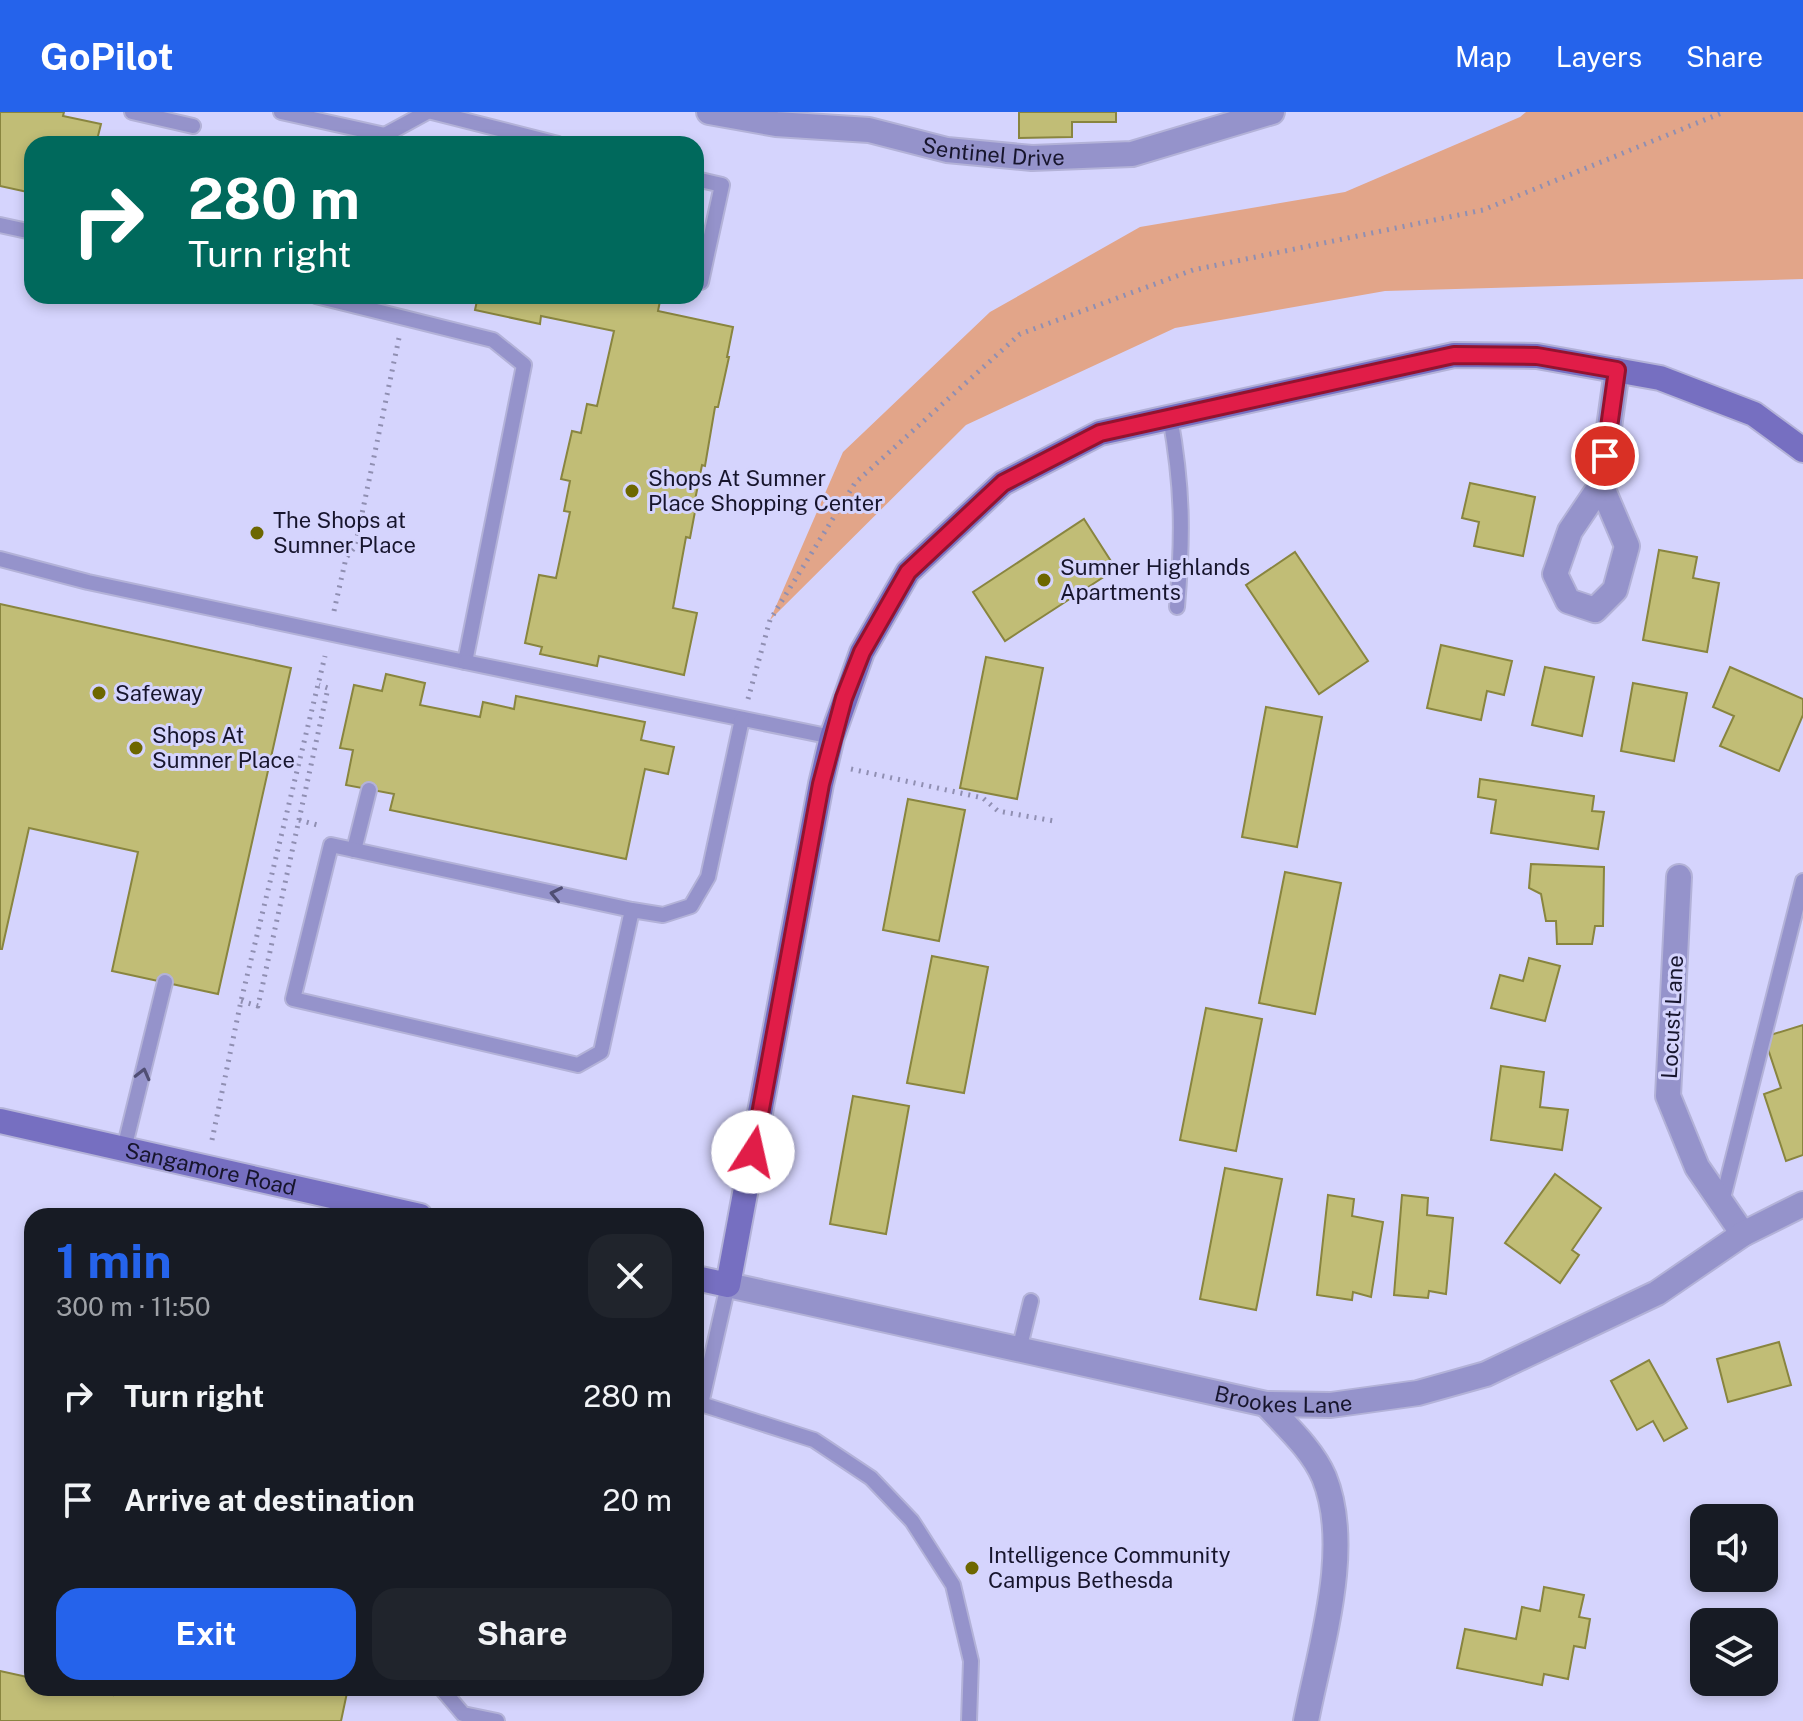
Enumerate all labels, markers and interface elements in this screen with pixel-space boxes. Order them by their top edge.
text: GoPilot [40,34,174,79]
text: Map [1455,40,1512,73]
text: Layers [1556,40,1642,73]
text: Share [1686,40,1763,73]
street label: Sentinel Drive [919,131,1065,171]
text: 280 m [188,166,360,232]
icon: right [56,168,160,272]
text: Turn right [188,233,351,275]
pin [1571,422,1639,490]
icon: arrive [1583,434,1627,478]
place label: Shops At Sumner Place Shopping Center [648,465,883,516]
marker: Shops At Sumner Place Shopping Center [623,482,641,500]
place label: The Shops at Sumner Place [273,507,416,558]
marker: The Shops at Sumner Place [248,524,266,542]
place label: Sumner Highlands Apartments [1060,554,1250,605]
marker: Sumner Highlands Apartments [1035,571,1053,589]
place label: Safeway [115,680,203,706]
marker: Safeway [90,684,108,702]
place label: Shops At Sumner Place [152,722,295,773]
marker: Shops At Sumner Place [127,739,145,757]
one-way arrow [550,886,563,903]
street label: Locust Lane [1656,954,1688,1080]
one-way arrow [134,1067,151,1081]
position arrow [711,1110,795,1194]
street label: Sangamore Road [123,1137,299,1201]
text: 1 min [56,1232,172,1289]
button: close [588,1234,672,1318]
text: 300 m · 11:50 [56,1291,211,1322]
icon: right [56,1374,100,1418]
text: Turn right [124,1378,264,1414]
text: 280 m [583,1378,672,1414]
street label: Brookes Lane [1212,1380,1354,1418]
icon: arrive [56,1478,100,1522]
text: Arrive at destination [124,1482,415,1518]
text: 20 m [603,1482,672,1518]
map controls [1690,1504,1778,1696]
button: sound [1690,1504,1778,1592]
place label: Intelligence Community Campus Bethesda [988,1542,1231,1593]
marker: Intelligence Community Campus Bethesda [963,1559,981,1577]
button: Exit [56,1588,356,1680]
button: Share [372,1588,672,1680]
button: layers [1690,1608,1778,1696]

